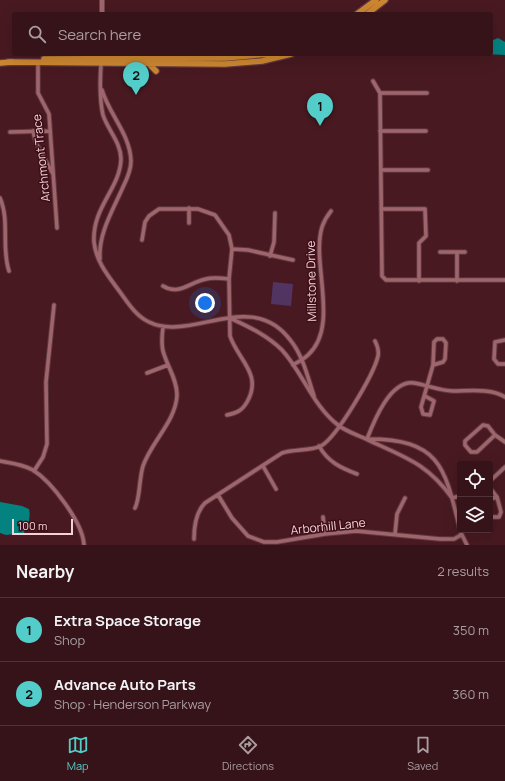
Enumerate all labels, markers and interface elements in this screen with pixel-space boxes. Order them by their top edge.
search box [12,12,493,56]
icon: search [26,23,48,45]
text: Search here [58,24,141,45]
pin: 2 [123,62,149,95]
pin: 1 [307,93,333,126]
street label: Archmont Trace [28,113,54,203]
street label: Millstone Drive [302,240,320,322]
your location [195,293,215,313]
map controls [457,461,493,533]
button: locate [457,461,493,497]
button: layers [457,497,493,533]
street label: Arborhill Lane [290,514,366,538]
scale bar [12,517,73,536]
text: 100 m [18,518,47,533]
text: Nearby [16,560,74,583]
text: 2 results [437,562,489,580]
text: Extra Space Storage [54,610,201,631]
text: 1 [26,621,32,639]
text: 350 m [453,621,489,639]
text: Shop [54,631,85,649]
text: Advance Auto Parts [54,674,196,695]
text: 2 [25,685,33,703]
text: 360 m [452,685,489,703]
text: Shop · Henderson Parkway [54,695,211,713]
tab: Map [67,734,89,773]
tab: Directions [222,734,274,773]
tab: Saved [407,734,438,773]

